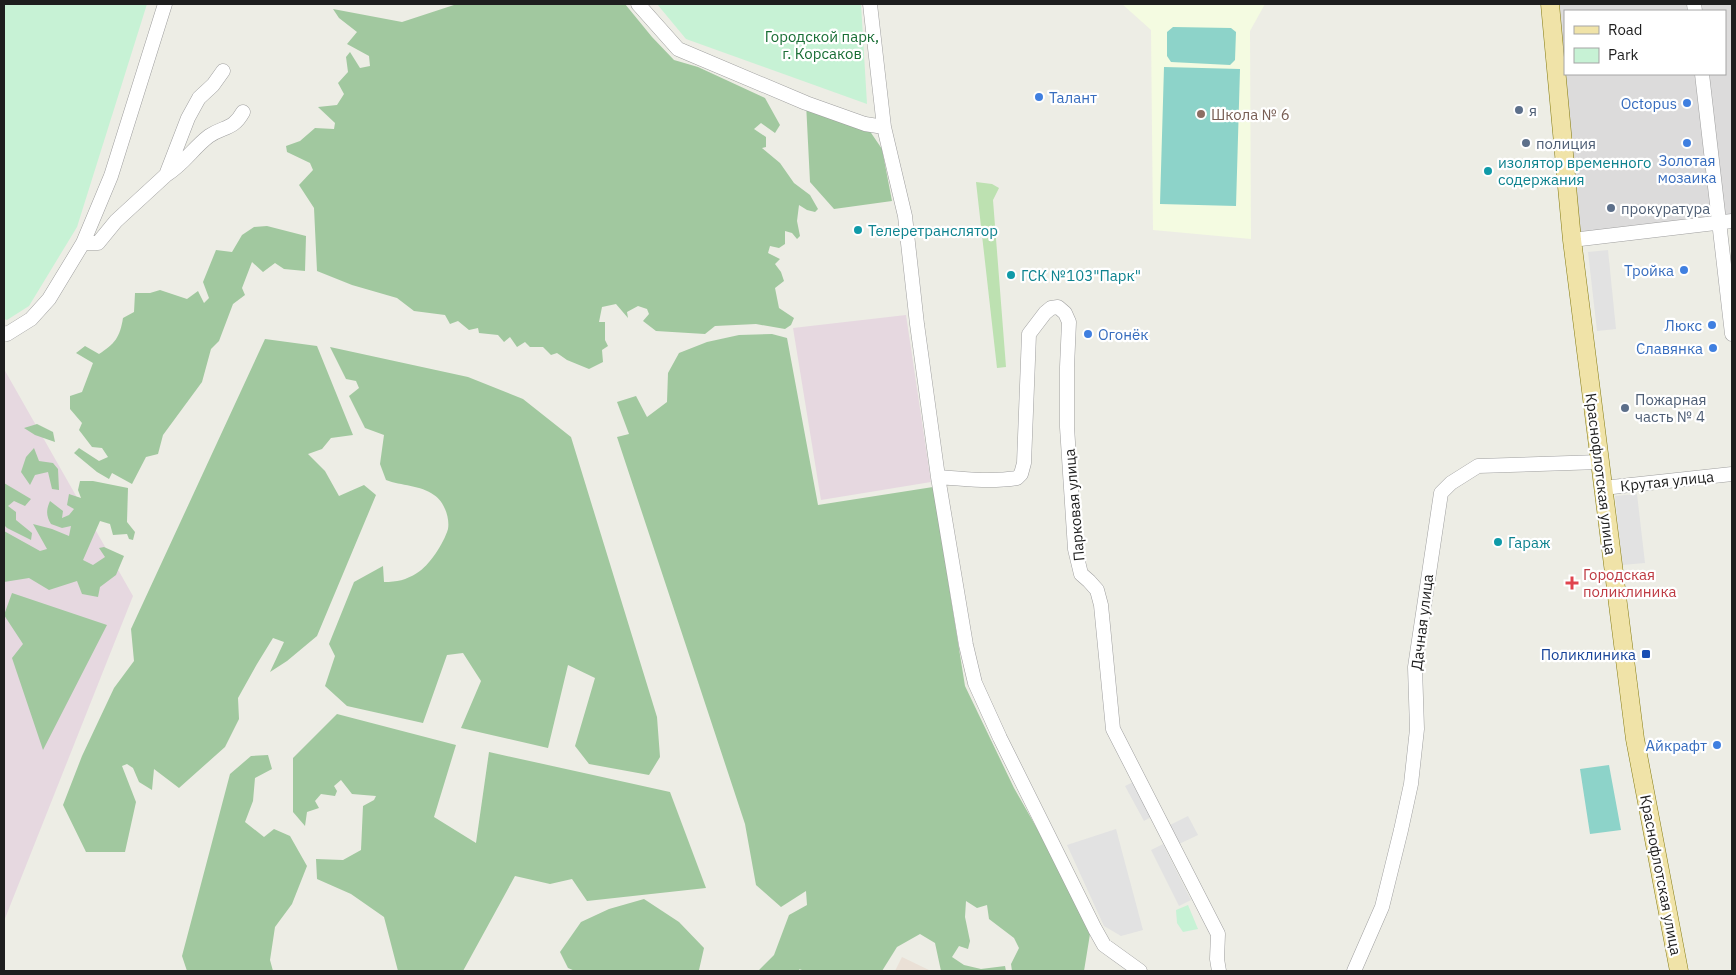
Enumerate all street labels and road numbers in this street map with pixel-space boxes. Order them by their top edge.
street label: Краснофлотская улица [1582,392,1620,556]
street label: Парковая улица [1060,448,1088,562]
street label: Крутая улица [1619,467,1715,495]
street label: Дачная улица [1407,573,1437,671]
street label: Краснофлотская улица [1636,793,1686,957]

